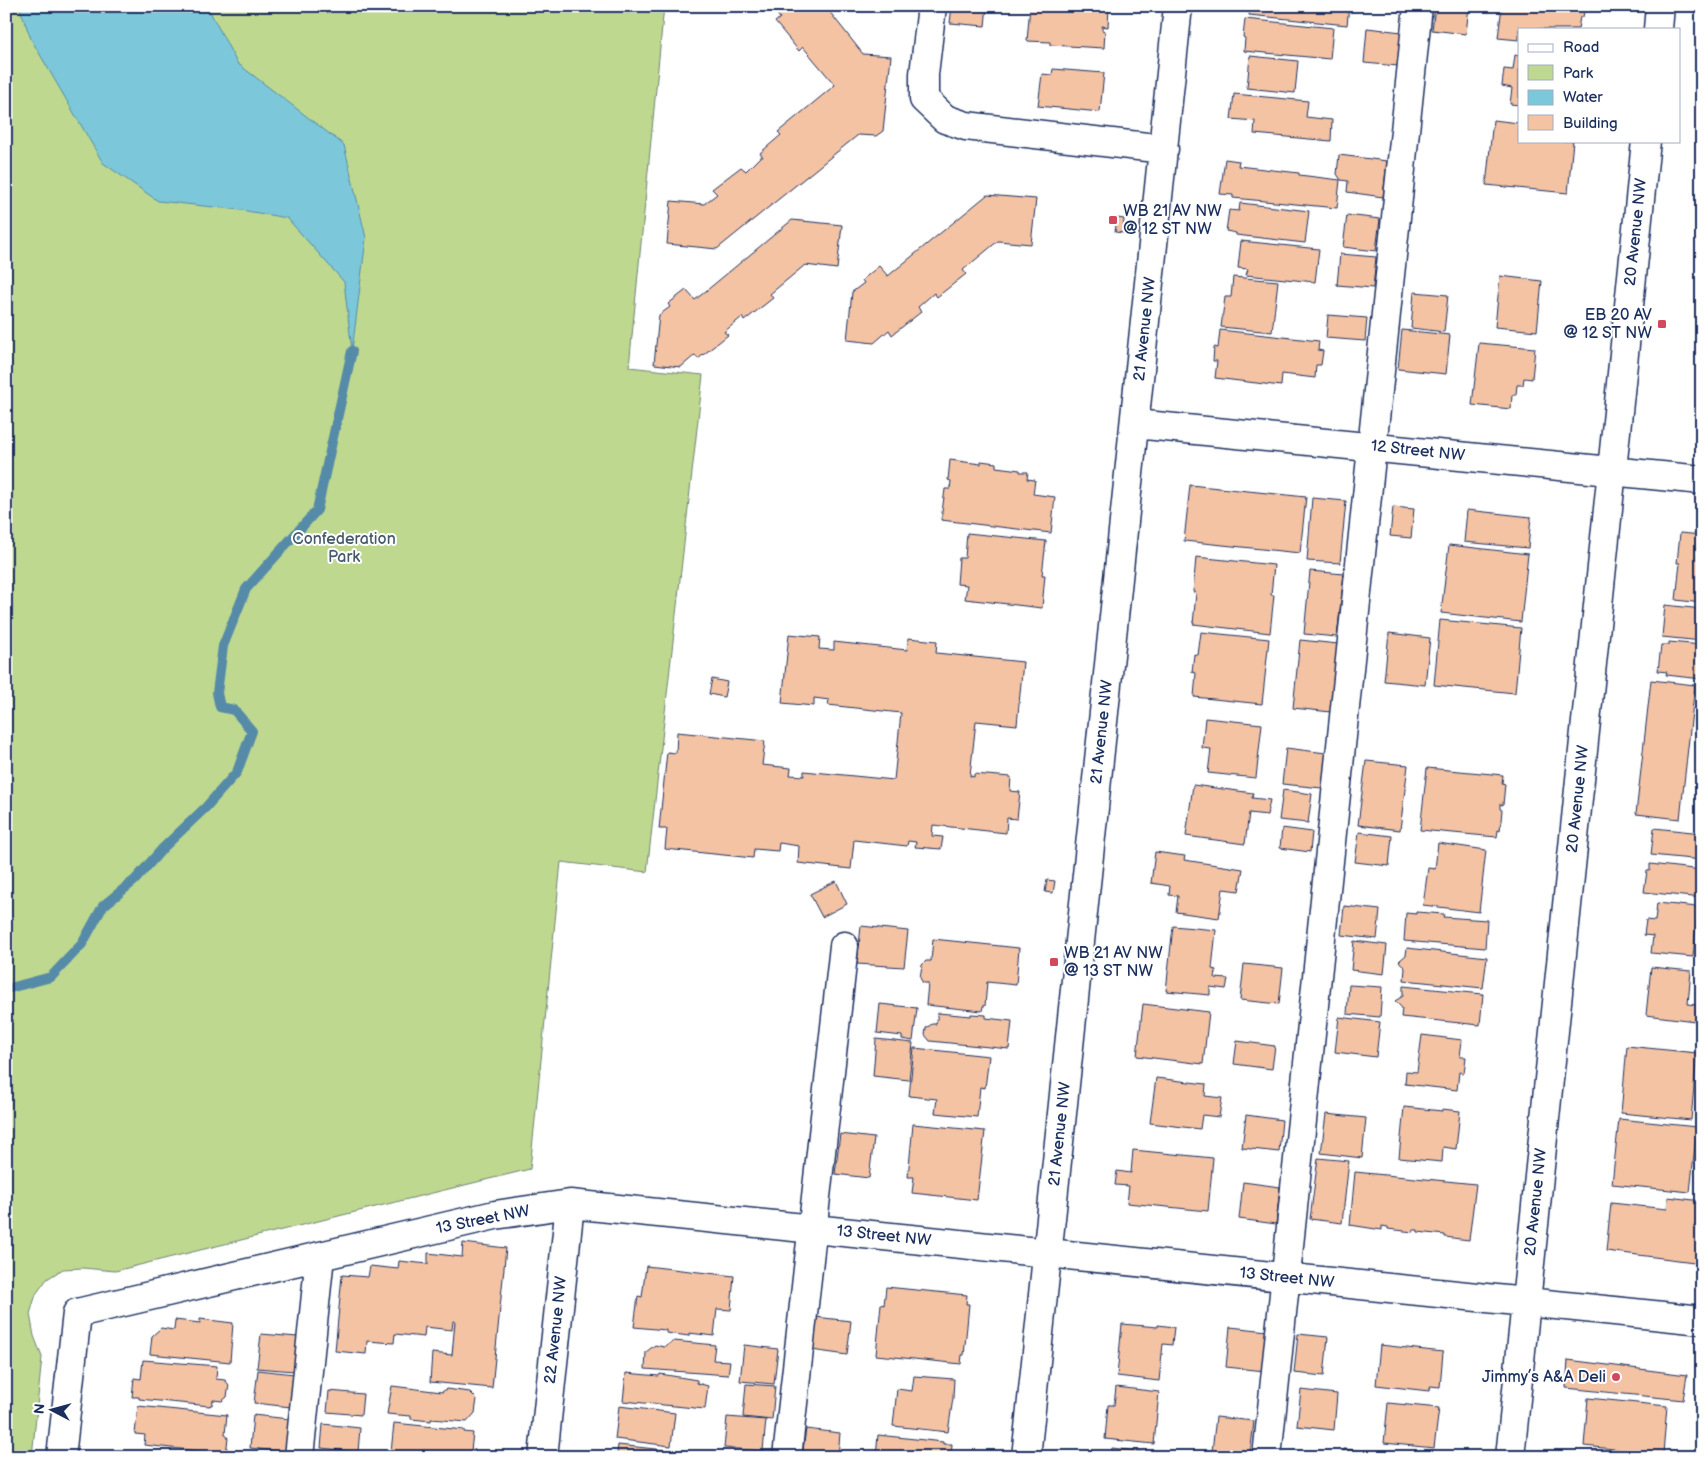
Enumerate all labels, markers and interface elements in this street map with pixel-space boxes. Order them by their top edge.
legend [1518,28,1680,142]
text: Road [1563,38,1599,57]
text: Park [1563,64,1594,83]
text: Water [1563,88,1603,107]
text: Building [1563,114,1618,133]
street label: 20 Avenue NW [1621,177,1651,287]
place label: WB 21 AV NW @ 12 ST NW [1123,202,1222,239]
marker: WB 21 AV NW @ 12 ST NW [1107,214,1119,226]
street label: 21 Avenue NW [1130,276,1160,382]
place label: EB 20 AV @ 12 ST NW [1563,306,1652,343]
marker: EB 20 AV @ 12 ST NW [1656,318,1668,330]
street label: 12 Street NW [1370,437,1466,465]
park label: Confederation Park [292,530,396,567]
street label: 21 Avenue NW [1087,679,1117,785]
street label: 20 Avenue NW [1563,744,1593,854]
place label: WB 21 AV NW @ 13 ST NW [1064,944,1163,981]
marker: WB 21 AV NW @ 13 ST NW [1048,956,1060,968]
street label: 21 Avenue NW [1045,1081,1075,1187]
street label: 20 Avenue NW [1521,1147,1551,1257]
street label: 13 Street NW [435,1202,532,1238]
street label: 13 Street NW [836,1222,933,1250]
street label: 13 Street NW [1239,1264,1336,1292]
street label: 22 Avenue NW [541,1275,571,1385]
place label: Jimmy’s A&A Deli [1482,1368,1606,1387]
marker: Jimmy’s A&A Deli [1610,1371,1622,1383]
north arrow [28,1386,78,1436]
text: N [31,1403,49,1415]

